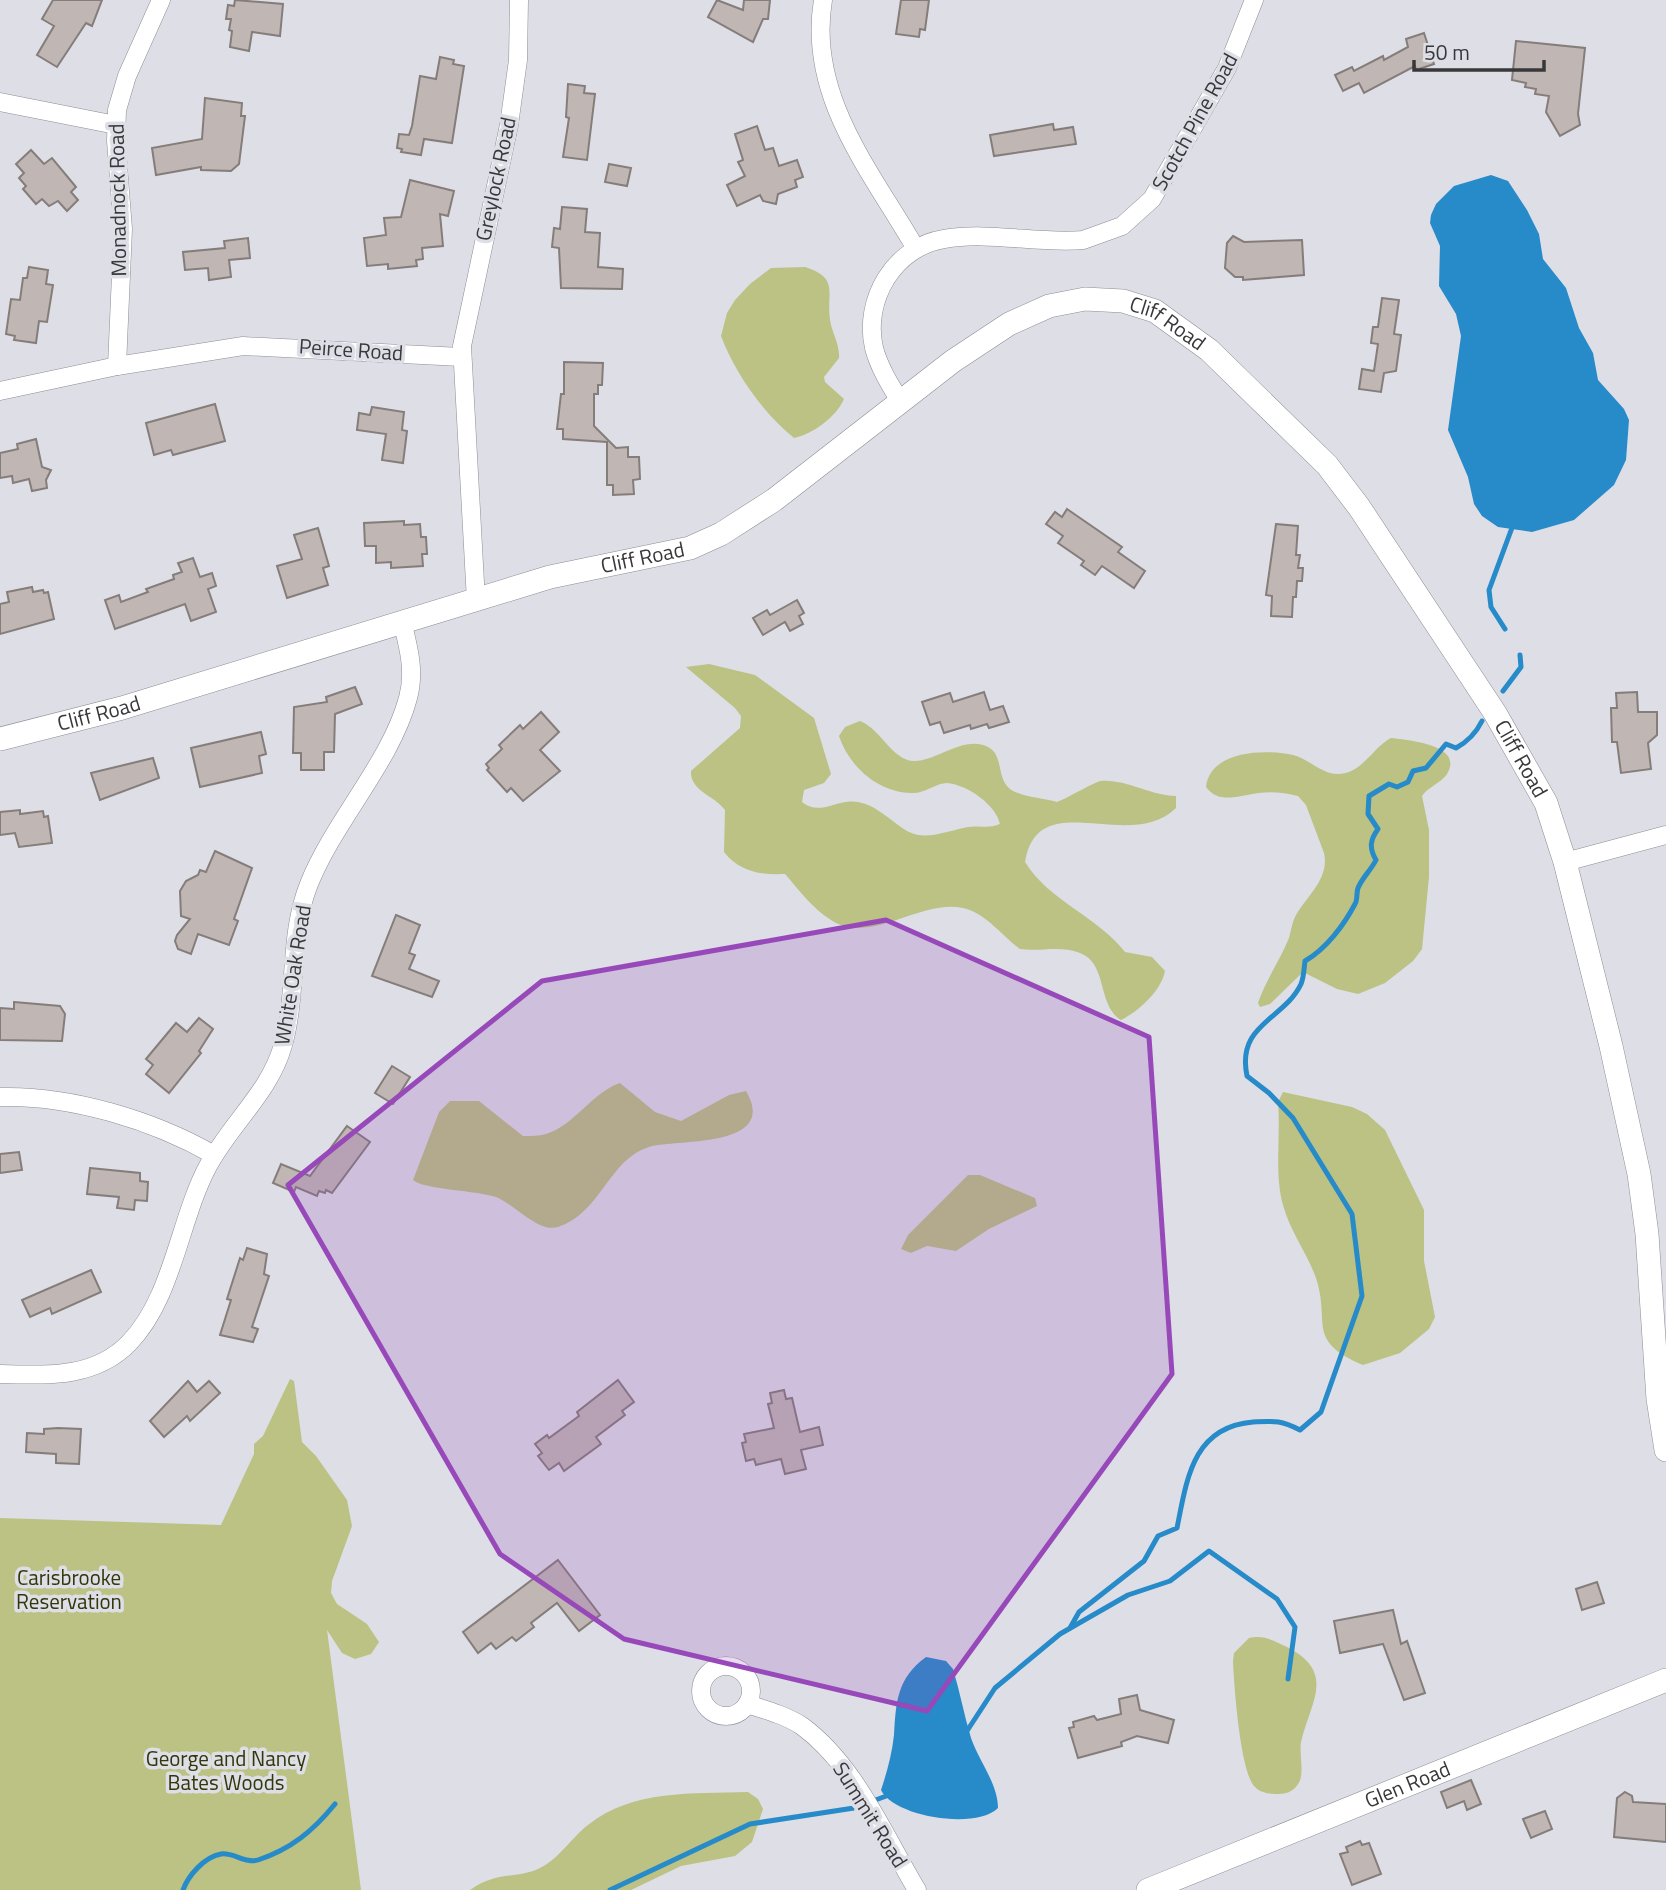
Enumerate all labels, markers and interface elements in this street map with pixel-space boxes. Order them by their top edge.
scale bar [1414,28,1544,72]
text: 50 m [1424,36,1470,68]
street label: Scotch Pine Road [1143,47,1245,196]
street label: Greylock Road [466,114,524,244]
street label: Monadnock Road [100,123,134,277]
street label: Cliff Road [1126,287,1213,358]
street label: Peirce Road [298,329,404,369]
street label: Cliff Road [598,533,687,581]
street label: Cliff Road [54,686,144,739]
street label: Cliff Road [1487,714,1557,803]
street label: White Oak Road [265,902,319,1047]
park label: Carisbrooke Reservation [16,1561,122,1617]
park label: George and Nancy Bates Woods [146,1742,306,1798]
street label: Glen Road [1359,1752,1455,1816]
street label: Summit Road [826,1755,916,1874]

